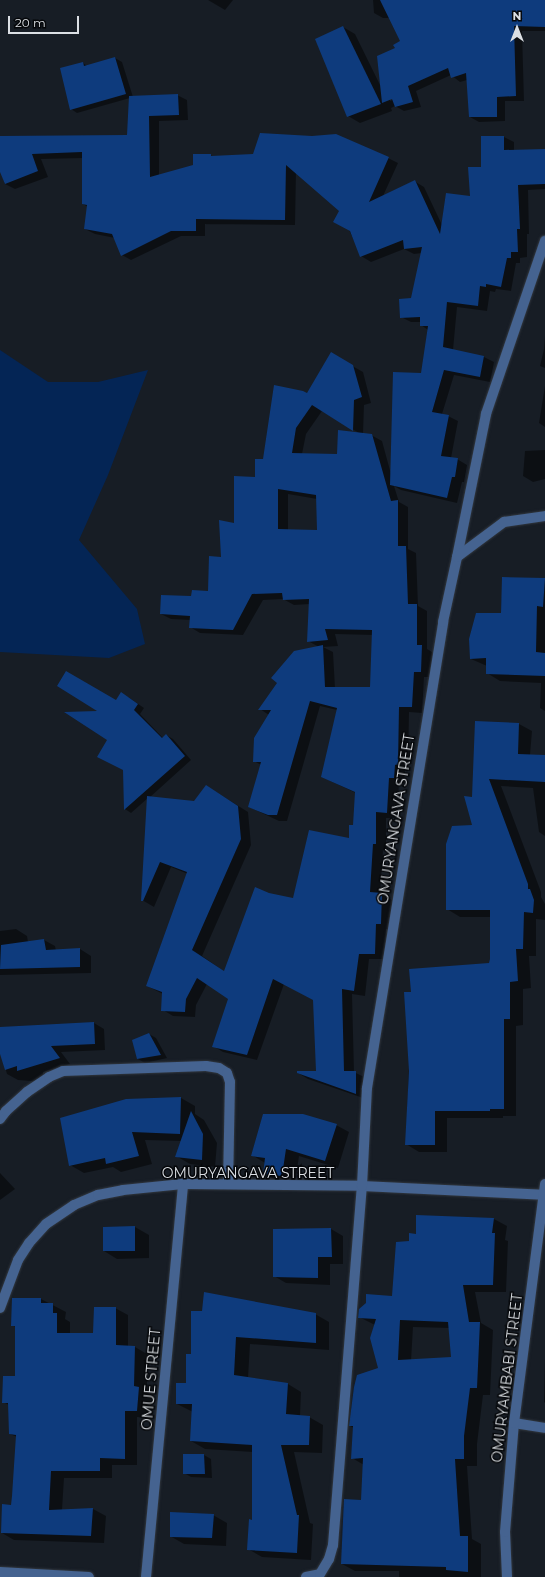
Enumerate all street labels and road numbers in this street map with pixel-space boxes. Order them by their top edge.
street label: OMURYANGAVA STREET [374,732,418,906]
street label: OMURYANGAVA STREET [162,1165,334,1181]
street label: OMURYAMBABI STREET [488,1293,526,1463]
street label: OMUE STREET [138,1327,164,1431]

